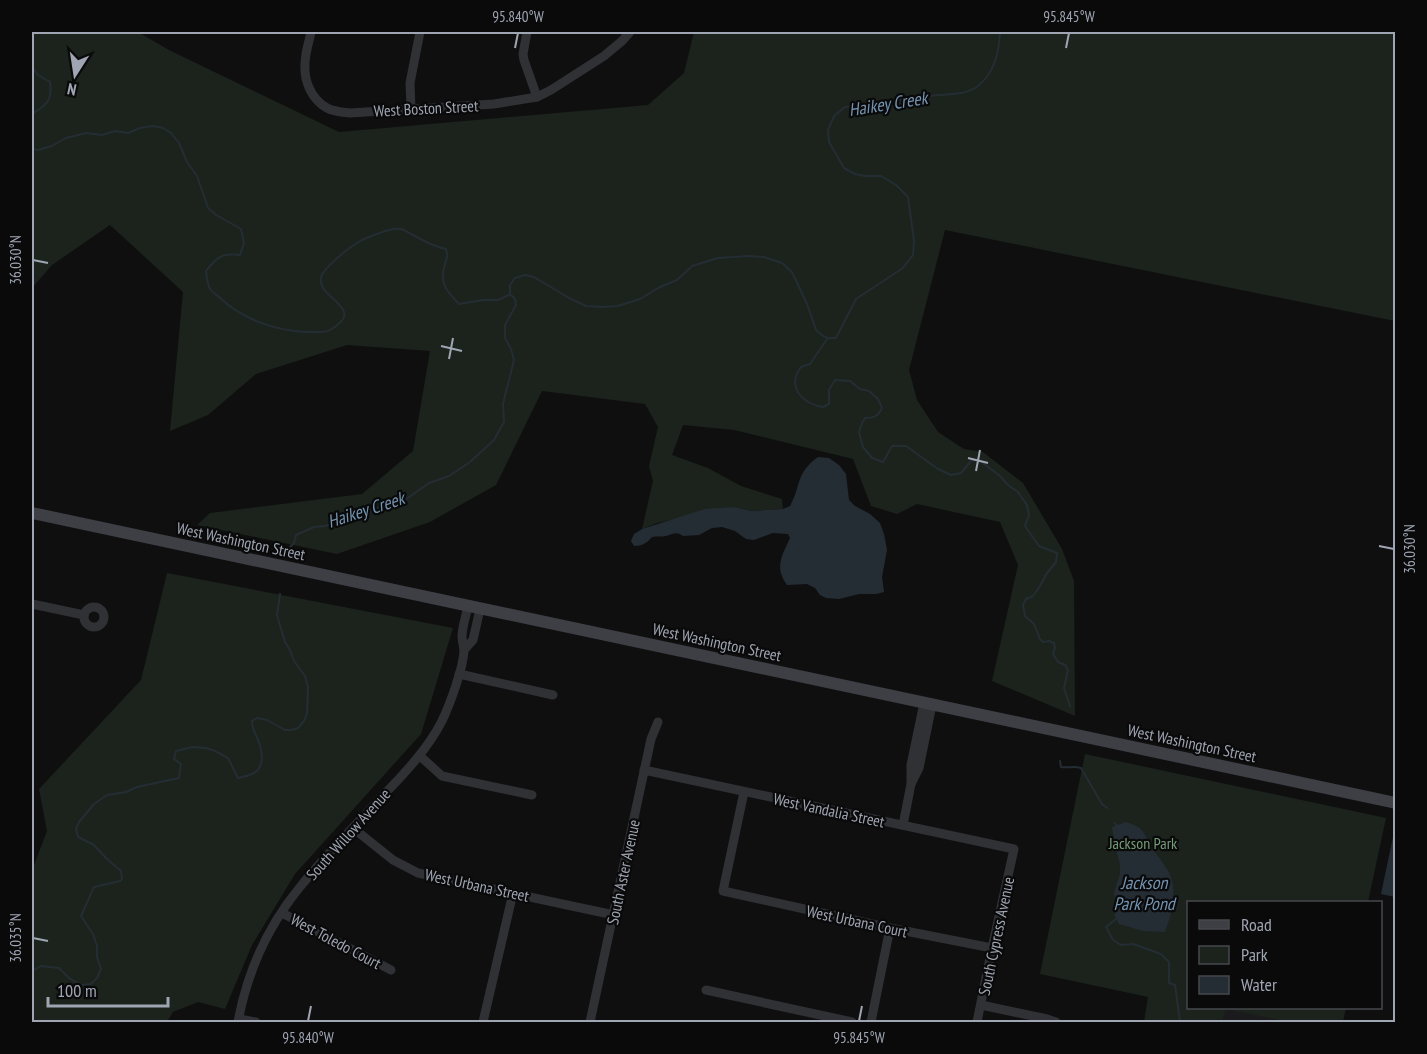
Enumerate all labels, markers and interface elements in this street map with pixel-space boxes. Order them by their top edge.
text: 95.840°W [492,7,544,26]
text: 95.845°W [1043,7,1095,26]
north arrow [45,45,105,105]
text: N [66,79,78,100]
water label: Haikey Creek [847,86,931,121]
street label: West Boston Street [373,95,479,121]
text: 36.030°N [6,235,25,285]
water label: Haikey Creek [325,486,409,533]
street label: West Washington Street [175,518,308,565]
text: 36.030°N [1400,524,1419,574]
street label: West Washington Street [651,619,784,666]
street label: West Washington Street [1126,720,1259,767]
street label: South Willow Avenue [302,784,394,884]
street label: West Vandalia Street [772,788,887,832]
street label: South Aster Avenue [602,818,644,926]
park label: Jackson Park [1108,833,1178,853]
street label: West Urbana Street [423,864,532,906]
water label: Jackson Park Pond [1113,871,1177,915]
street label: South Cypress Avenue [974,875,1018,997]
street label: West Urbana Court [805,901,910,942]
legend [1187,901,1382,1009]
street label: West Toledo Court [287,909,385,973]
text: 36.035°N [6,913,25,963]
text: Road [1241,913,1272,936]
text: Park [1241,943,1268,966]
scale bar [48,970,168,1008]
text: Water [1241,973,1277,996]
text: 100 m [57,979,97,1002]
text: 95.840°W [282,1028,334,1047]
text: 95.845°W [833,1028,885,1047]

